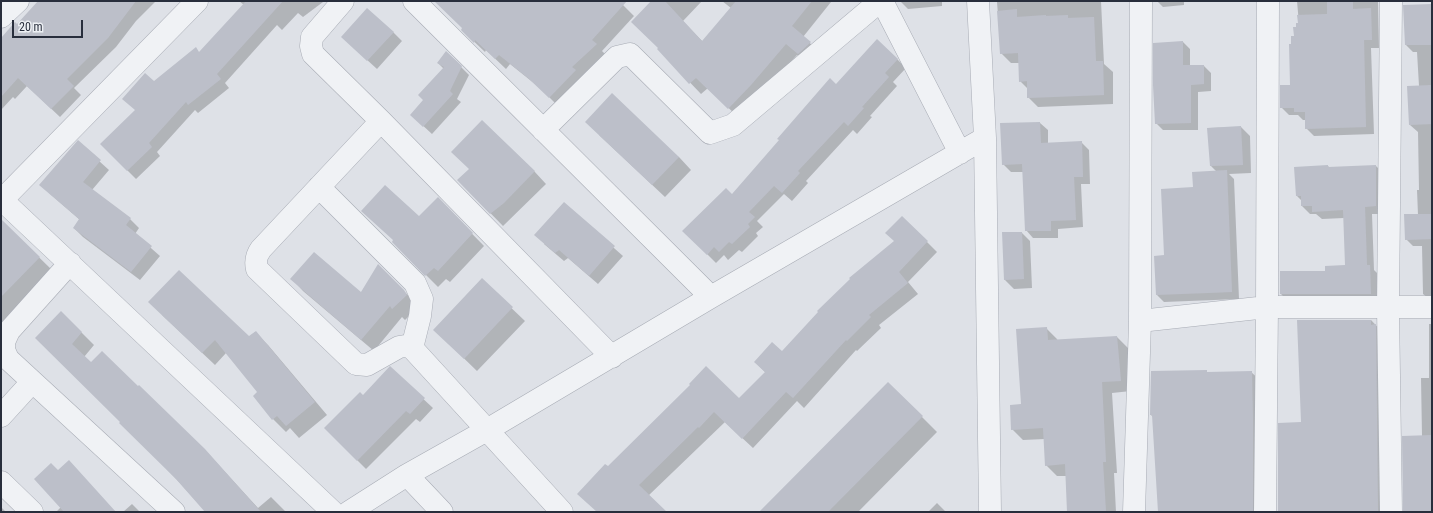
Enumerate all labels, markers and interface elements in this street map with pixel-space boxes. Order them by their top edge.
scale bar [14,12,85,38]
text: 20 m [19,20,43,34]

